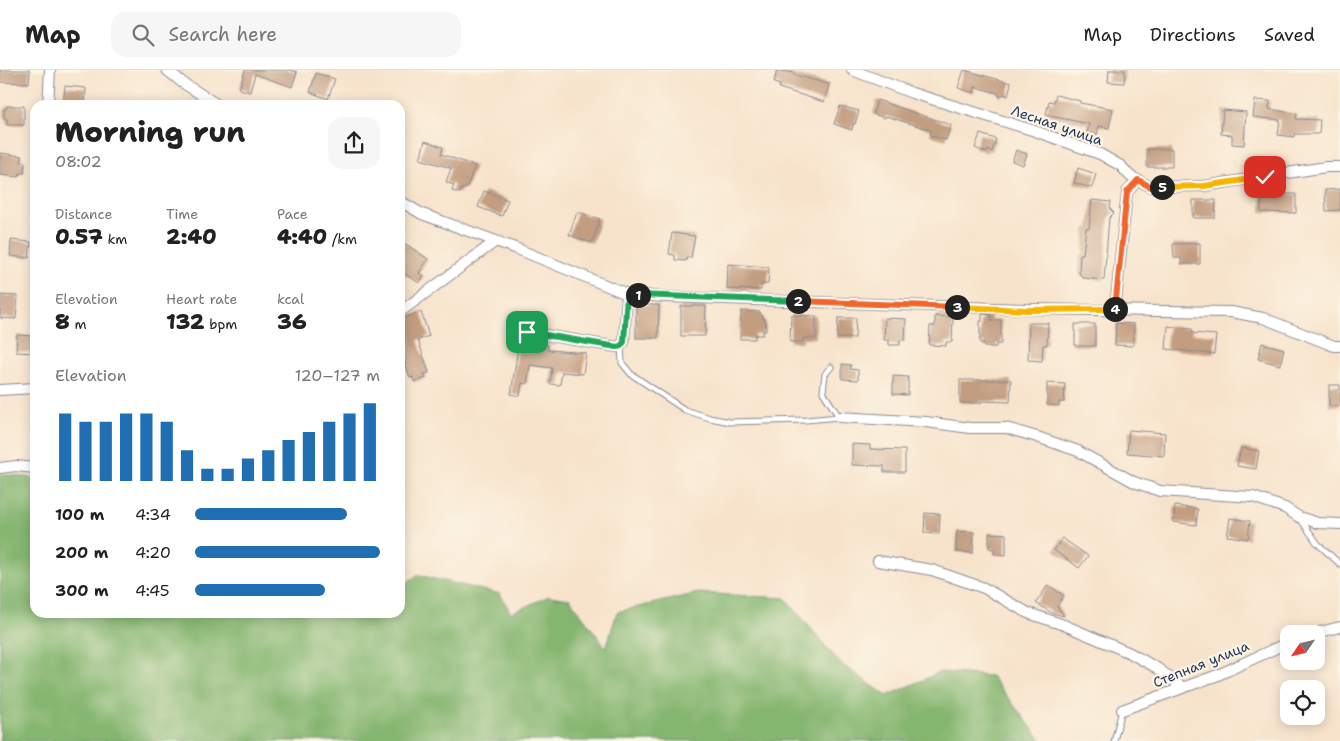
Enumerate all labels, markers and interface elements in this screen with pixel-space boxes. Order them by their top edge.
search box [111,12,461,57]
text: Map [25,19,81,51]
icon: search [129,21,157,49]
text: Search here [169,22,277,47]
text: Map [1084,23,1122,47]
text: Directions [1150,23,1236,47]
text: Saved [1264,23,1315,47]
street label: Лесная улица [1009,101,1105,149]
text: Morning run [55,113,245,151]
button: share [328,117,380,169]
text: 08:02 [55,151,102,172]
pin [1244,156,1286,198]
icon: check [1251,163,1279,191]
pin: 5 [1150,174,1174,200]
text: 5 [1158,178,1167,196]
text: Distance [55,205,112,223]
text: Time [166,205,198,223]
text: Pace [277,205,308,223]
text: 0.57 [55,223,103,251]
text: 2:40 [166,223,217,251]
text: 4:40 [277,223,327,251]
text: km [103,230,127,248]
text: /km [327,230,357,248]
pin: 1 [626,282,650,308]
text: 1 [635,286,642,304]
pin: 2 [786,288,810,314]
text: Elevation [55,290,118,308]
text: Heart rate [166,290,237,308]
text: kcal [277,290,304,308]
text: 2 [794,292,803,310]
pin: 3 [944,294,970,320]
pin: 4 [1102,296,1128,322]
text: 3 [953,298,962,316]
text: 4 [1111,300,1120,318]
text: 8 [55,308,70,336]
text: 132 [166,308,204,336]
text: 36 [277,308,307,336]
pin [506,311,548,353]
text: m [70,315,87,333]
text: bpm [204,315,237,333]
icon: arrive [513,318,541,346]
text: Elevation [55,365,127,386]
text: 120–127 m [295,365,380,386]
text: 100 m [55,504,104,525]
text: 4:34 [135,504,171,525]
text: 200 m [55,542,108,563]
text: 4:20 [135,542,171,563]
text: 300 m [55,580,109,601]
text: 4:45 [135,580,170,601]
north arrow [1280,625,1325,670]
map controls [1280,625,1325,725]
street label: Степная улица [1150,636,1252,691]
button: locate [1280,680,1325,725]

